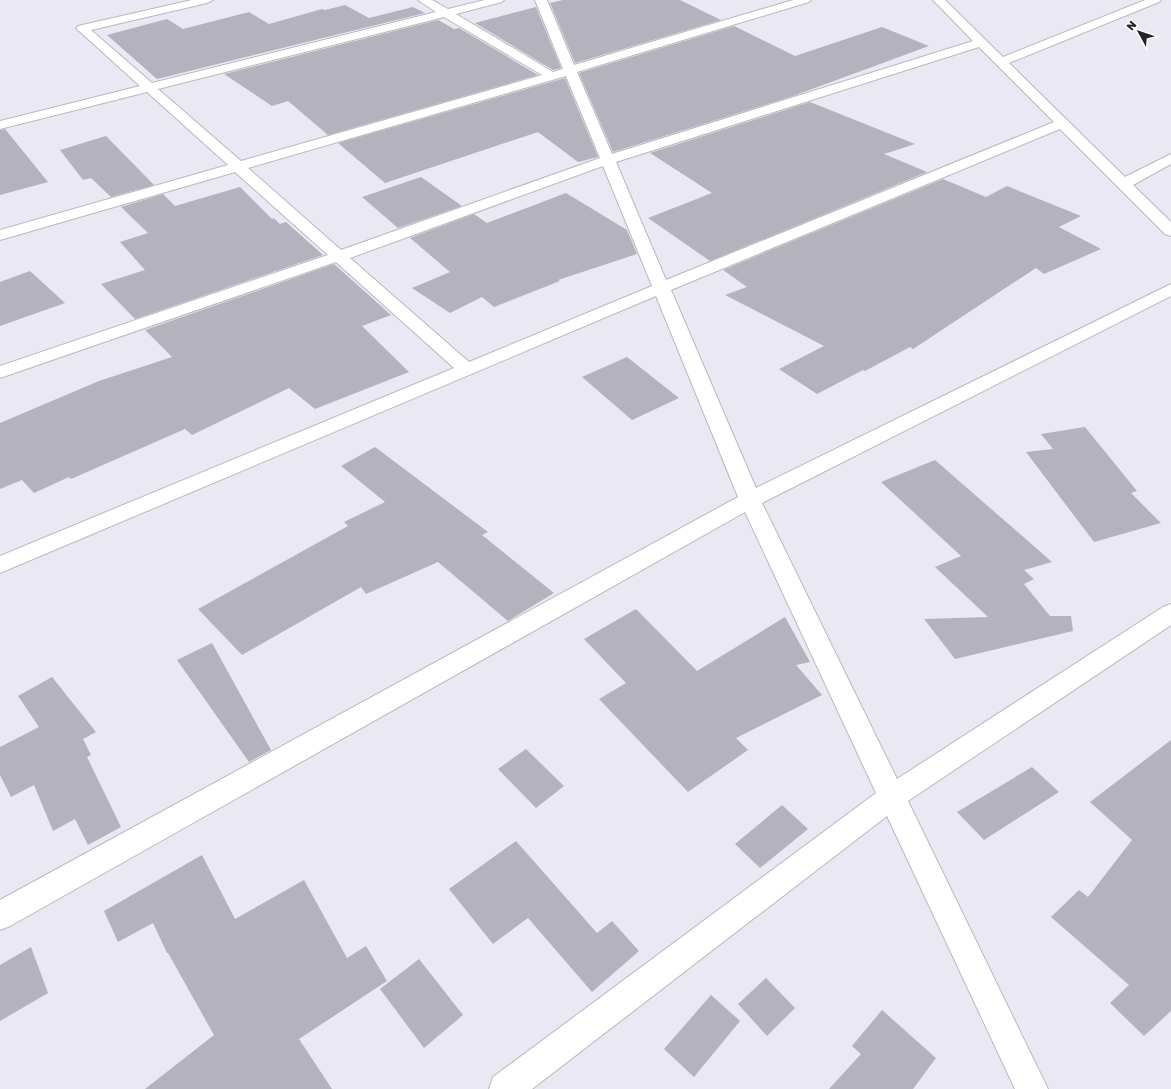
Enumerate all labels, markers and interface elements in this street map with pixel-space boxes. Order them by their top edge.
north arrow [1119,12,1159,52]
text: N [1123,18,1139,33]

